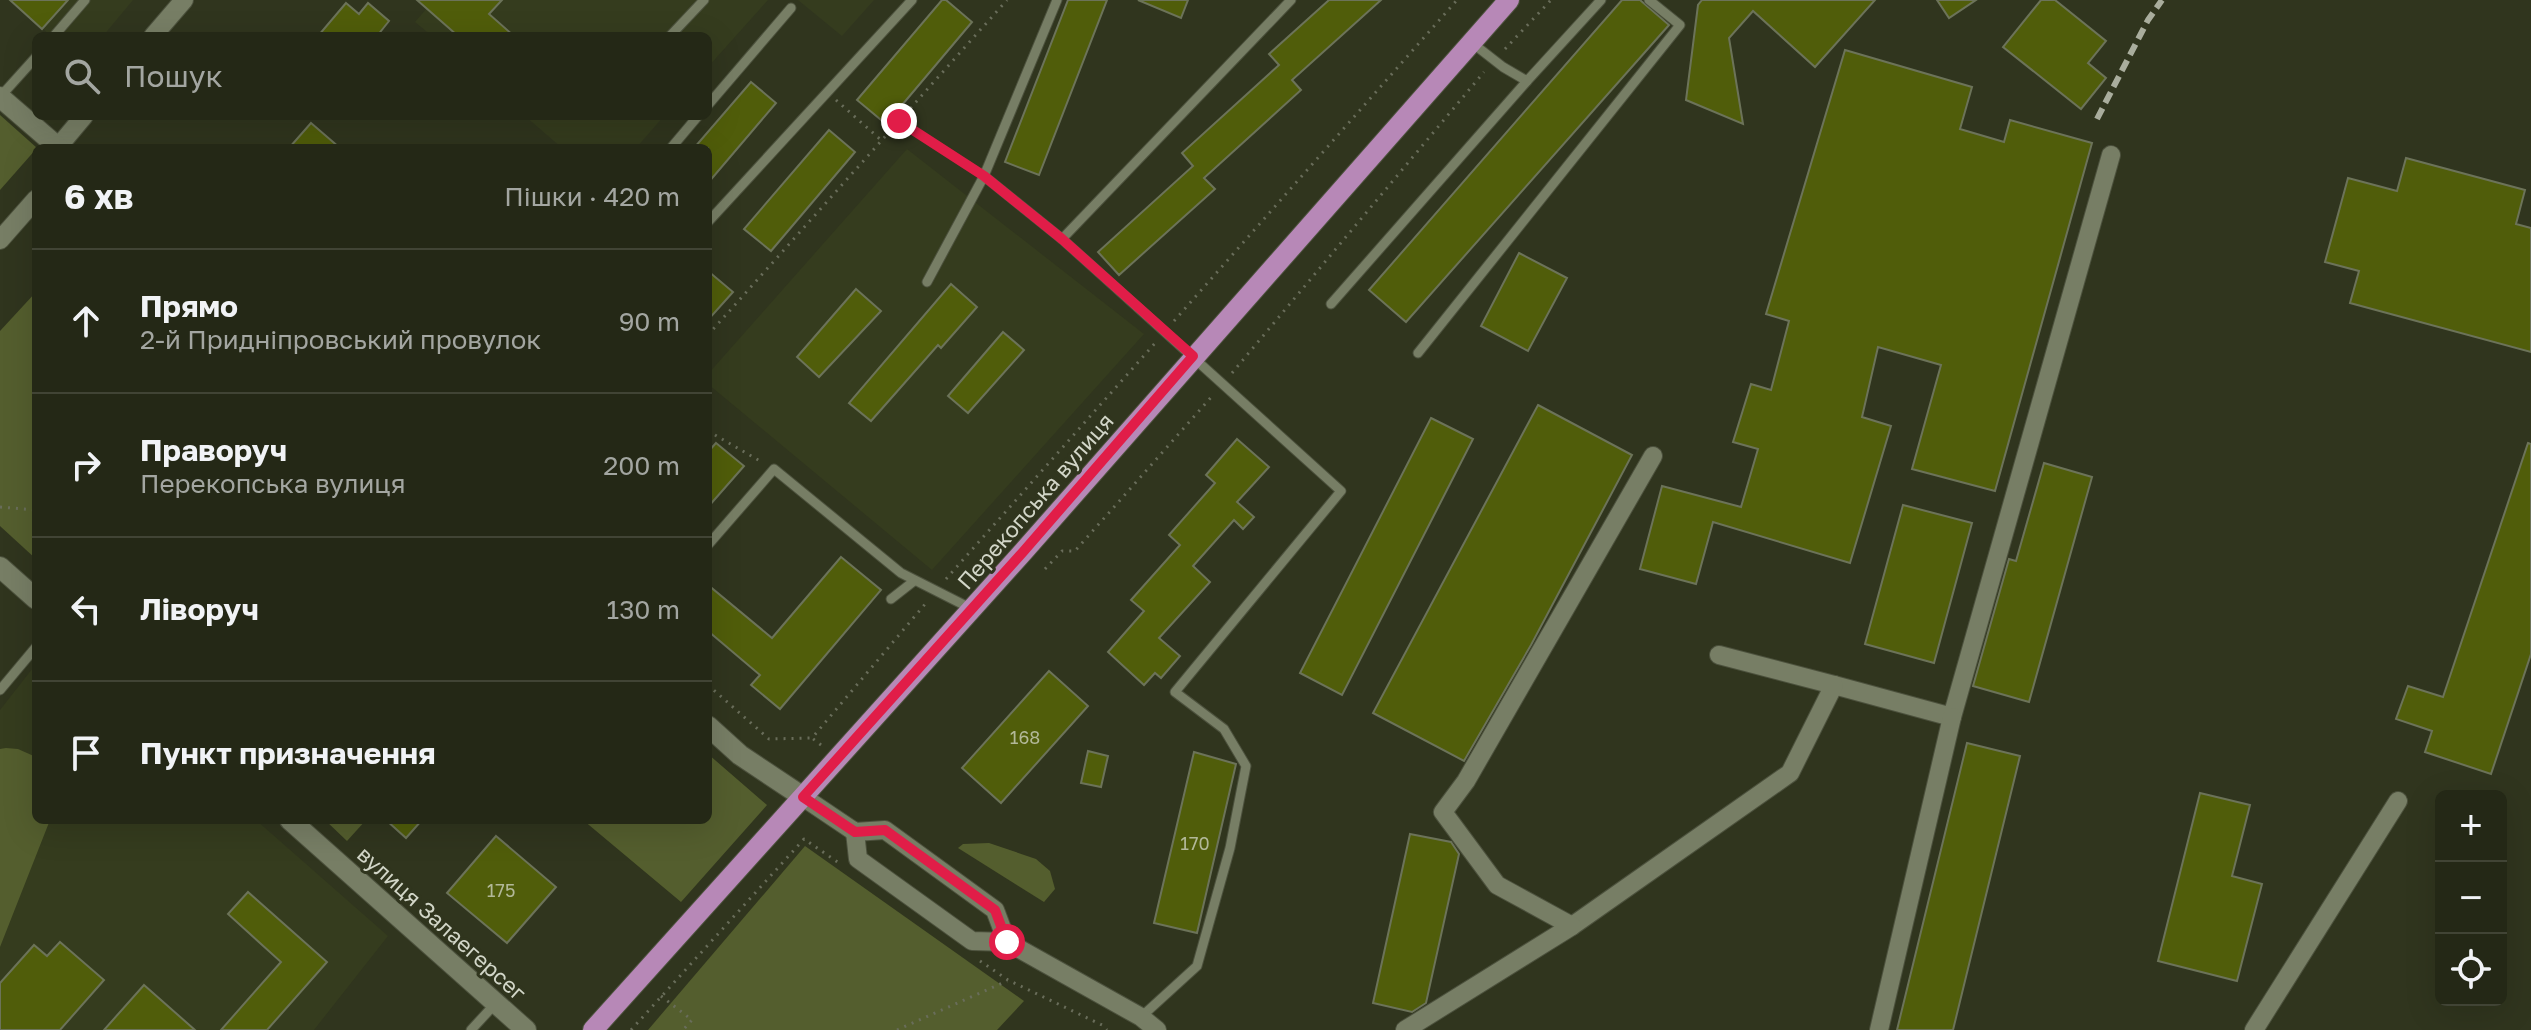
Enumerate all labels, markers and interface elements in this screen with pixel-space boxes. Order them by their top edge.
search box [32,32,712,120]
icon: search [60,54,104,98]
text: Пошук [124,58,223,94]
route end [881,103,917,139]
text: 6 хв [64,176,134,216]
text: Пішки · 420 m [504,181,680,212]
text: Прямо [140,288,238,324]
icon: ahead [64,299,108,343]
text: 90 m [619,306,680,337]
text: 2-й Придніпровський провулок [140,324,541,355]
street label: Перекопська вулиця [951,407,1119,595]
text: Праворуч [140,432,287,468]
icon: right [64,443,108,487]
text: 200 m [603,450,680,481]
text: Перекопська вулиця [140,468,405,499]
icon: left [64,587,108,631]
text: Ліворуч [140,591,259,627]
text: 130 m [607,594,680,625]
house number: 168 [1010,726,1040,748]
icon: arrive [64,731,108,775]
text: Пункт призначення [140,735,436,771]
map controls [2435,790,2507,1006]
button: + [2435,790,2507,862]
house number: 170 [1180,832,1210,854]
street label: вулиця Залаегерсег [352,840,532,1006]
button: − [2435,862,2507,934]
house number: 175 [487,879,515,901]
route start [989,924,1025,960]
button: locate [2435,934,2507,1006]

